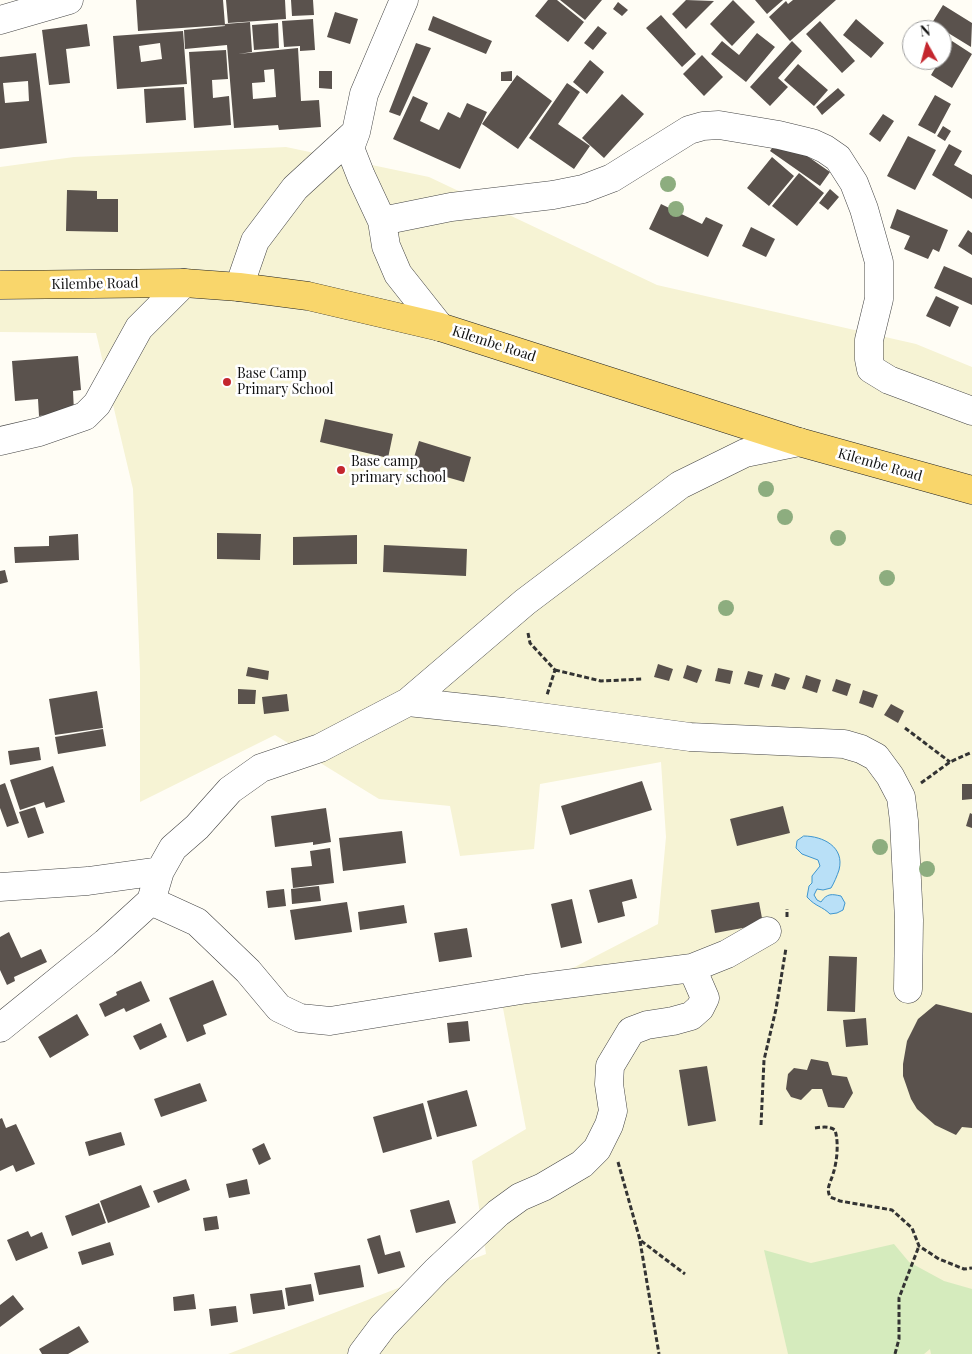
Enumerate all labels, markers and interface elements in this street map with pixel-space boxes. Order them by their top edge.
north arrow [902,20,952,70]
text: N [919,21,931,41]
street label: Kilembe Road [51,275,139,293]
street label: Kilembe Road [450,323,538,365]
place label: Base Camp Primary School [237,366,334,398]
marker: Base Camp Primary School [221,376,233,388]
street label: Kilembe Road [836,445,924,485]
place label: Base camp primary school [351,454,446,487]
marker: Base camp primary school [335,464,347,476]

